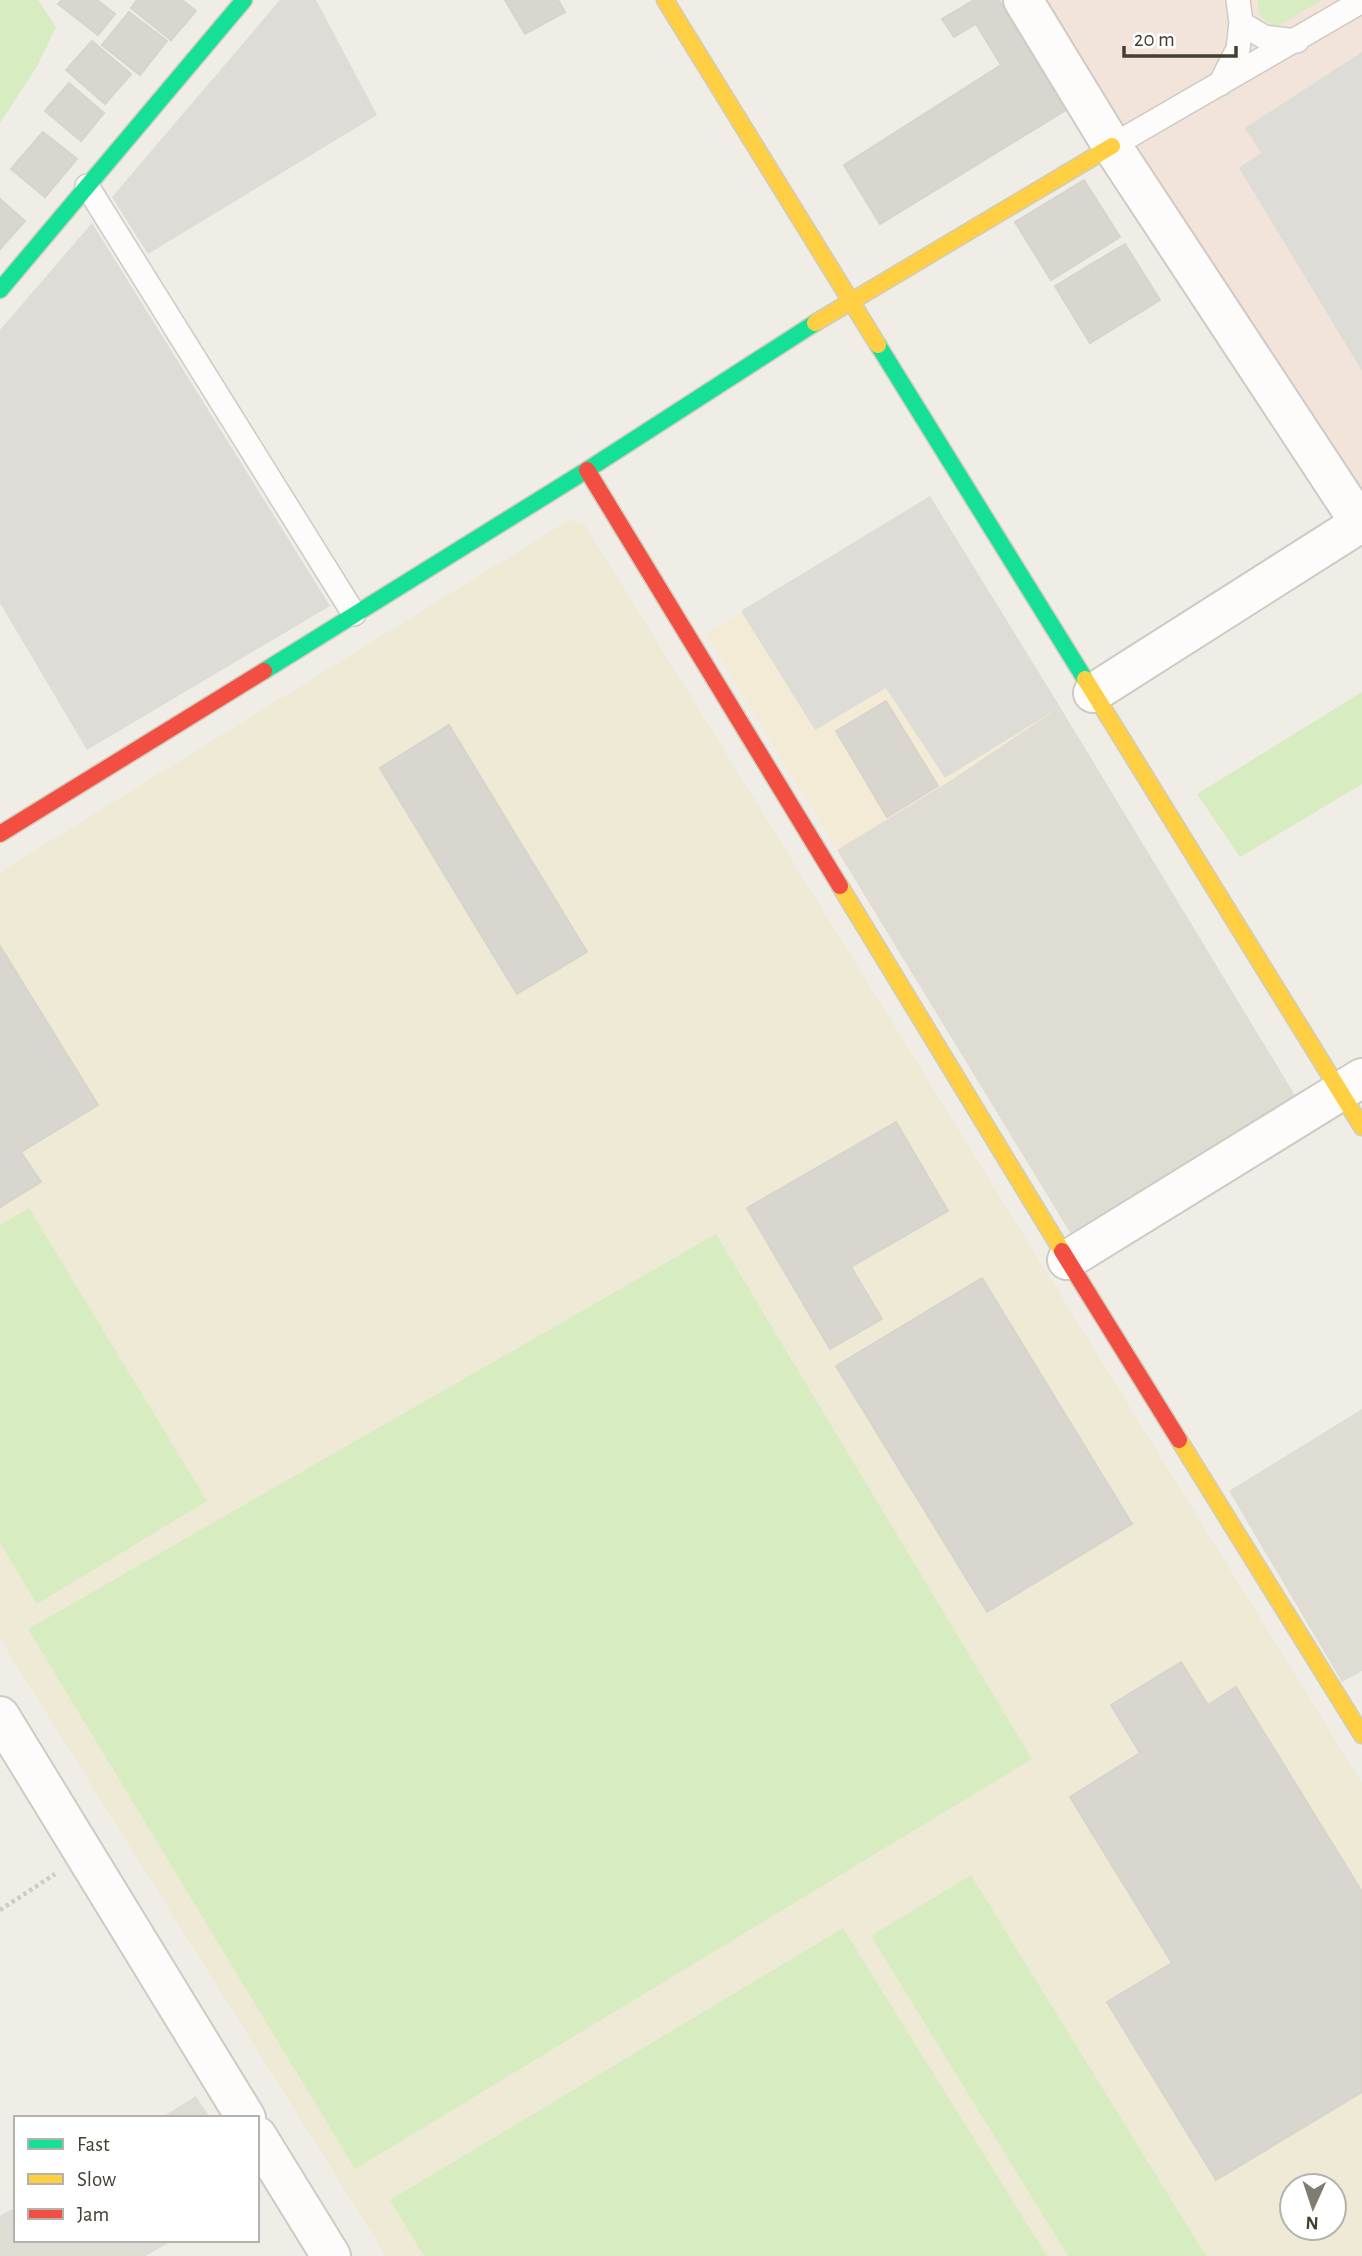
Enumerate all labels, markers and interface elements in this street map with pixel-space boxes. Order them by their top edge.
scale bar [1124,14,1236,58]
text: 20 m [1134,29,1175,50]
legend [14,2116,259,2242]
text: Fast [77,2134,110,2155]
text: Slow [77,2169,116,2190]
north arrow [1278,2172,1348,2242]
text: Jam [77,2204,109,2225]
text: N [1305,2213,1319,2232]

